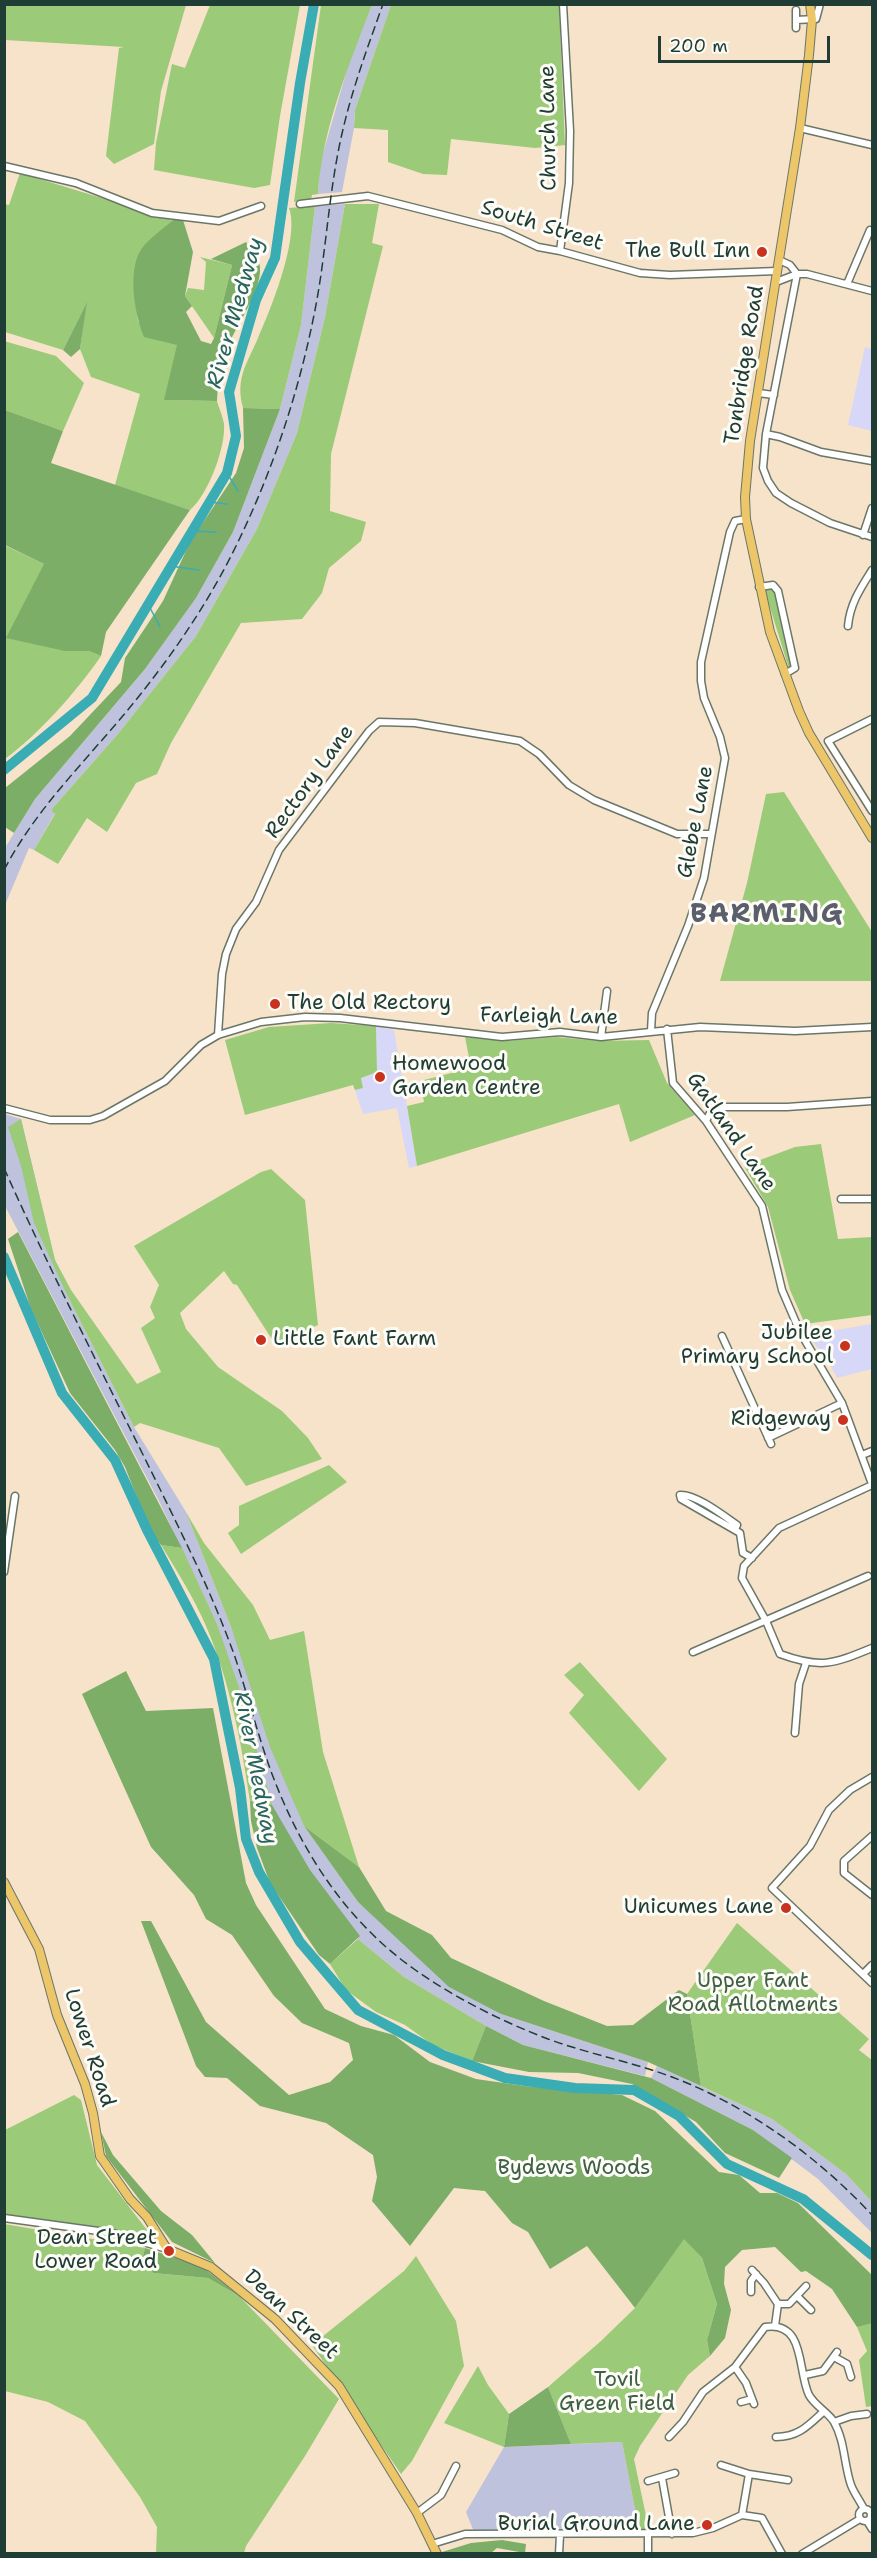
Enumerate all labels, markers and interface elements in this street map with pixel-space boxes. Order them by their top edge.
scale bar [661,24,834,62]
text: 200 m [669,34,728,58]
street label: Church Lane [535,65,563,191]
street label: South Street [478,195,606,257]
water label: River Medway [202,235,270,391]
place label: The Bull Inn [625,239,750,265]
marker: The Bull Inn [755,245,769,259]
street label: Tonbridge Road [720,284,770,446]
street label: Rectory Lane [260,720,360,844]
street label: Glebe Lane [673,764,719,880]
district label: BARMING [690,899,844,931]
place label: The Old Rectory [287,991,451,1017]
marker: The Old Rectory [268,997,282,1011]
street label: Farleigh Lane [480,1003,618,1031]
place label: Homewood Garden Centre [392,1052,541,1102]
street label: Gatland Lane [681,1068,781,1196]
marker: Homewood Garden Centre [373,1070,387,1084]
place label: Jubilee Primary School [681,1321,833,1371]
place label: Little Fant Farm [273,1327,436,1353]
marker: Little Fant Farm [254,1333,268,1347]
marker: Jubilee Primary School [838,1339,852,1353]
place label: Ridgeway [731,1407,831,1433]
marker: Ridgeway [836,1413,850,1427]
water label: River Medway [227,1689,283,1847]
place label: Unicumes Lane [624,1895,774,1921]
marker: Unicumes Lane [779,1901,793,1915]
park label: Upper Fant Road Allotments [668,1969,838,2019]
street label: Lower Road [58,1986,120,2110]
park label: Bydews Woods [498,2156,650,2182]
place label: Dean Street Lower Road [34,2226,157,2276]
marker: Dean Street Lower Road [162,2244,176,2258]
street label: Dean Street [239,2265,343,2365]
park label: Tovil Green Field [559,2368,675,2418]
place label: Burial Ground Lane [498,2512,695,2538]
marker: Burial Ground Lane [700,2518,714,2532]

